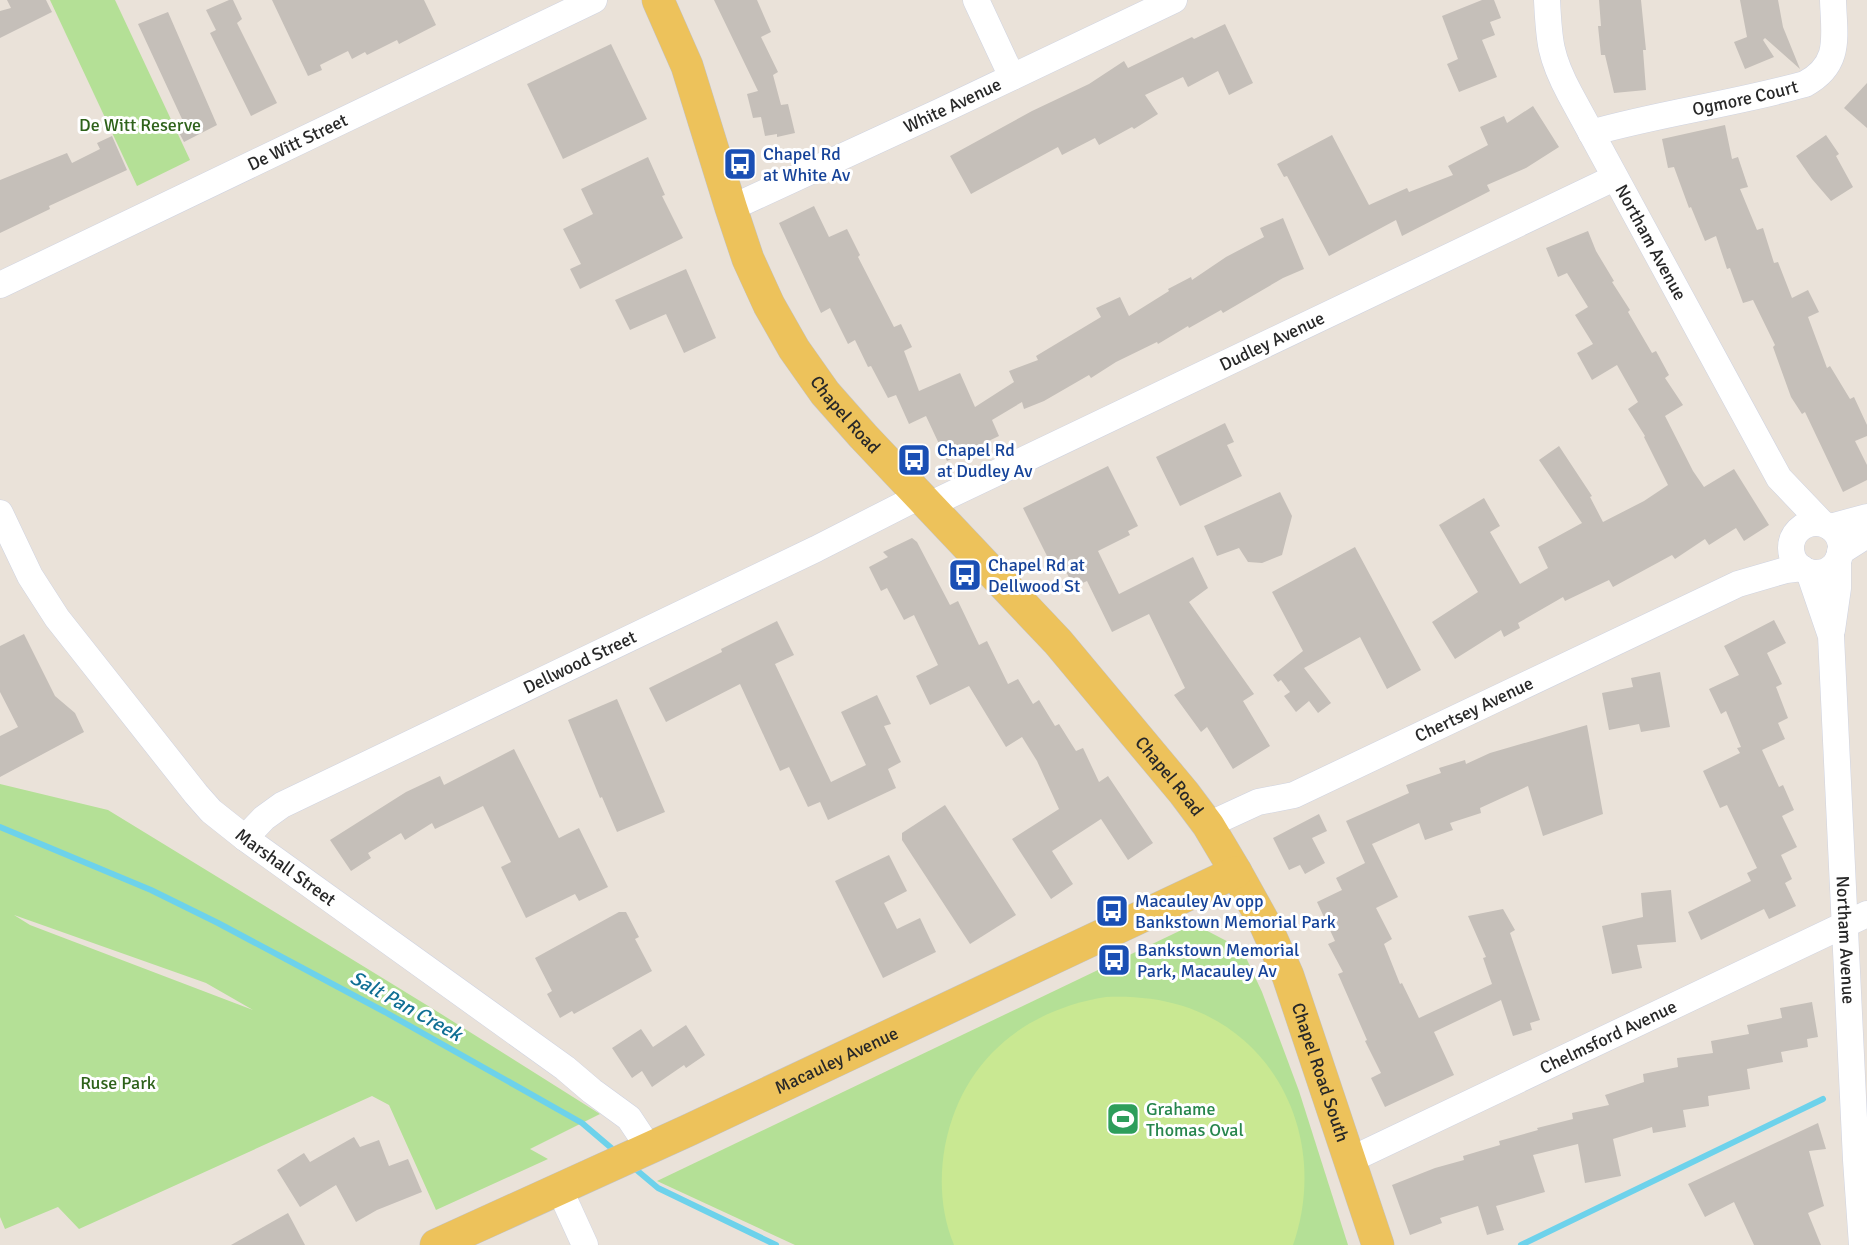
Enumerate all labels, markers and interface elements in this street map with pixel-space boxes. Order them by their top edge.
street label: White Avenue [900,73,1005,138]
street label: Ogmore Court [1690,75,1800,120]
street label: De Witt Street [244,109,351,176]
park label: De Witt Reserve [79,114,201,136]
place label: Chapel Rd at White Av [763,143,851,186]
bus stop icon: Chapel Rd at White Av [722,146,758,182]
street label: Northam Avenue [1610,181,1691,304]
street label: Dudley Avenue [1216,307,1328,376]
street label: Chapel Road [805,371,885,458]
place label: Chapel Rd at Dudley Av [937,439,1033,482]
bus stop icon: Chapel Rd at Dudley Av [896,442,932,478]
place label: Chapel Rd at Dellwood St [988,554,1085,597]
bus stop icon: Chapel Rd at Dellwood St [947,557,983,593]
street label: Dellwood Street [520,626,640,699]
street label: Chertsey Avenue [1411,672,1537,747]
street label: Chapel Road [1131,732,1208,820]
street label: Marshall Street [231,824,340,911]
street label: Northam Avenue [1831,875,1860,1005]
place label: Macauley Av opp Bankstown Memorial Park [1135,890,1336,933]
bus stop icon: Macauley Av opp Bankstown Memorial Park [1094,893,1130,929]
place label: Bankstown Memorial Park, Macauley Av [1137,939,1299,982]
bus stop icon: Bankstown Memorial Park, Macauley Av [1096,942,1132,978]
water label: Salt Pan Creek [346,965,468,1048]
street label: Chelmsford Avenue [1536,995,1680,1079]
street label: Chapel Road South [1287,1000,1354,1145]
street label: Macauley Avenue [771,1022,902,1099]
park label: Ruse Park [80,1072,156,1094]
place label: Grahame Thomas Oval [1146,1098,1244,1141]
sports icon: Grahame Thomas Oval [1105,1101,1141,1137]

